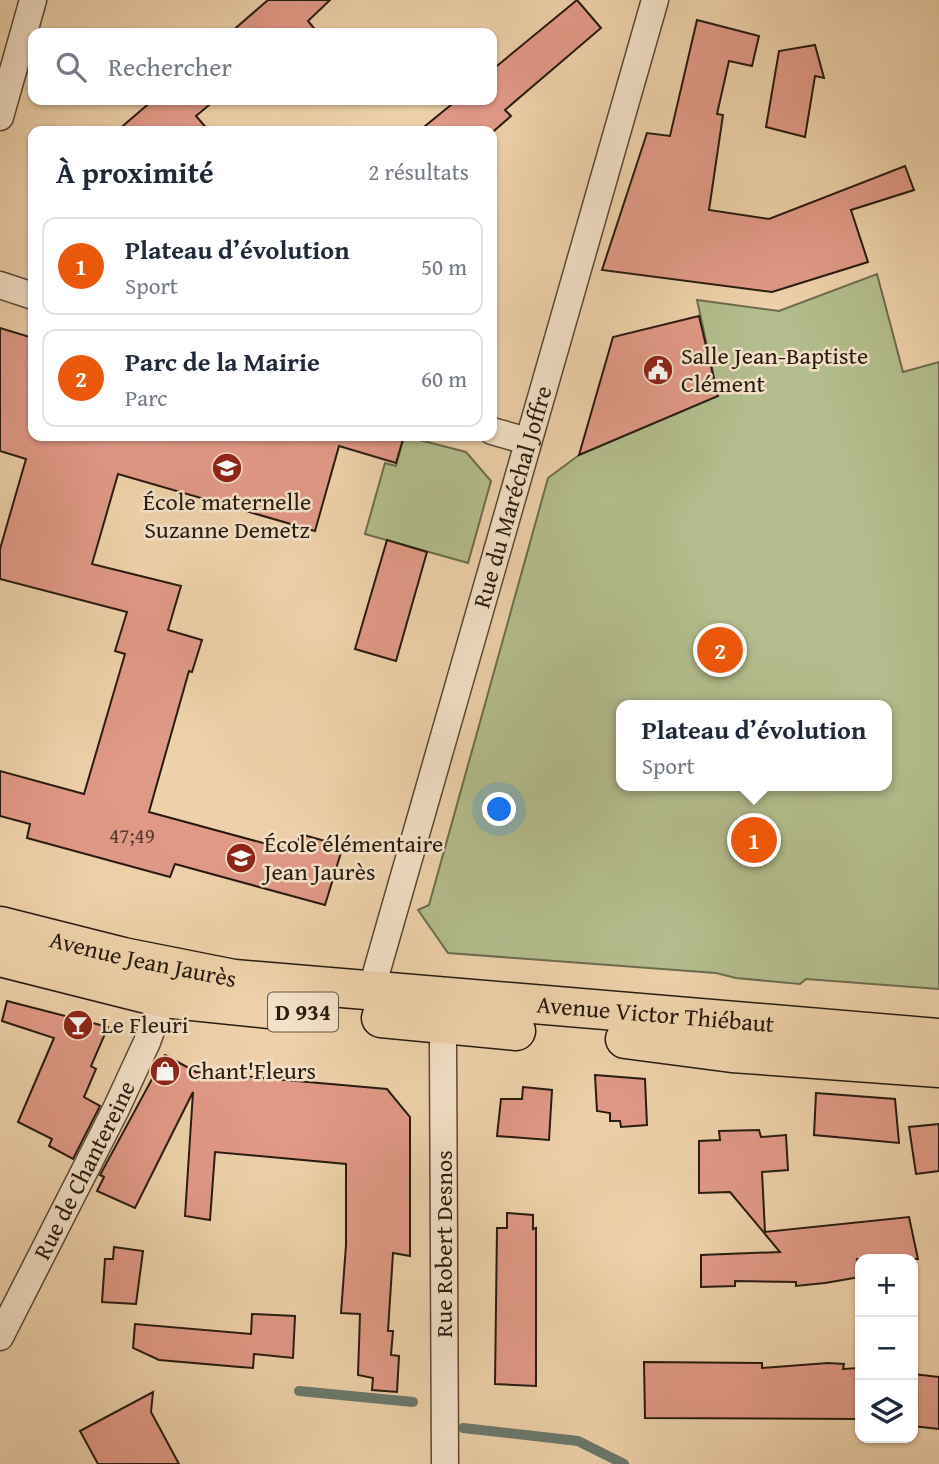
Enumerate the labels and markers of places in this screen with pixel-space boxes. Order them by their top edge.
place label: Salle Jean-Baptiste Clément [681,338,868,401]
public building icon: Salle Jean-Baptiste Clément [641,353,675,387]
school or university icon: École maternelle Suzanne Demetz [210,451,244,485]
place label: École maternelle Suzanne Demetz [143,484,311,547]
pin: 2 [697,624,743,676]
pin: 1 [731,814,777,866]
place label: École élémentaire Jean Jaurès [261,826,443,889]
school or university icon: École élémentaire Jean Jaurès [224,841,258,875]
place label: Le Fleuri [101,1007,189,1042]
bar icon: Le Fleuri [61,1008,95,1042]
place label: Chant'Fleurs [188,1053,316,1088]
shop icon: Chant'Fleurs [148,1054,182,1088]

